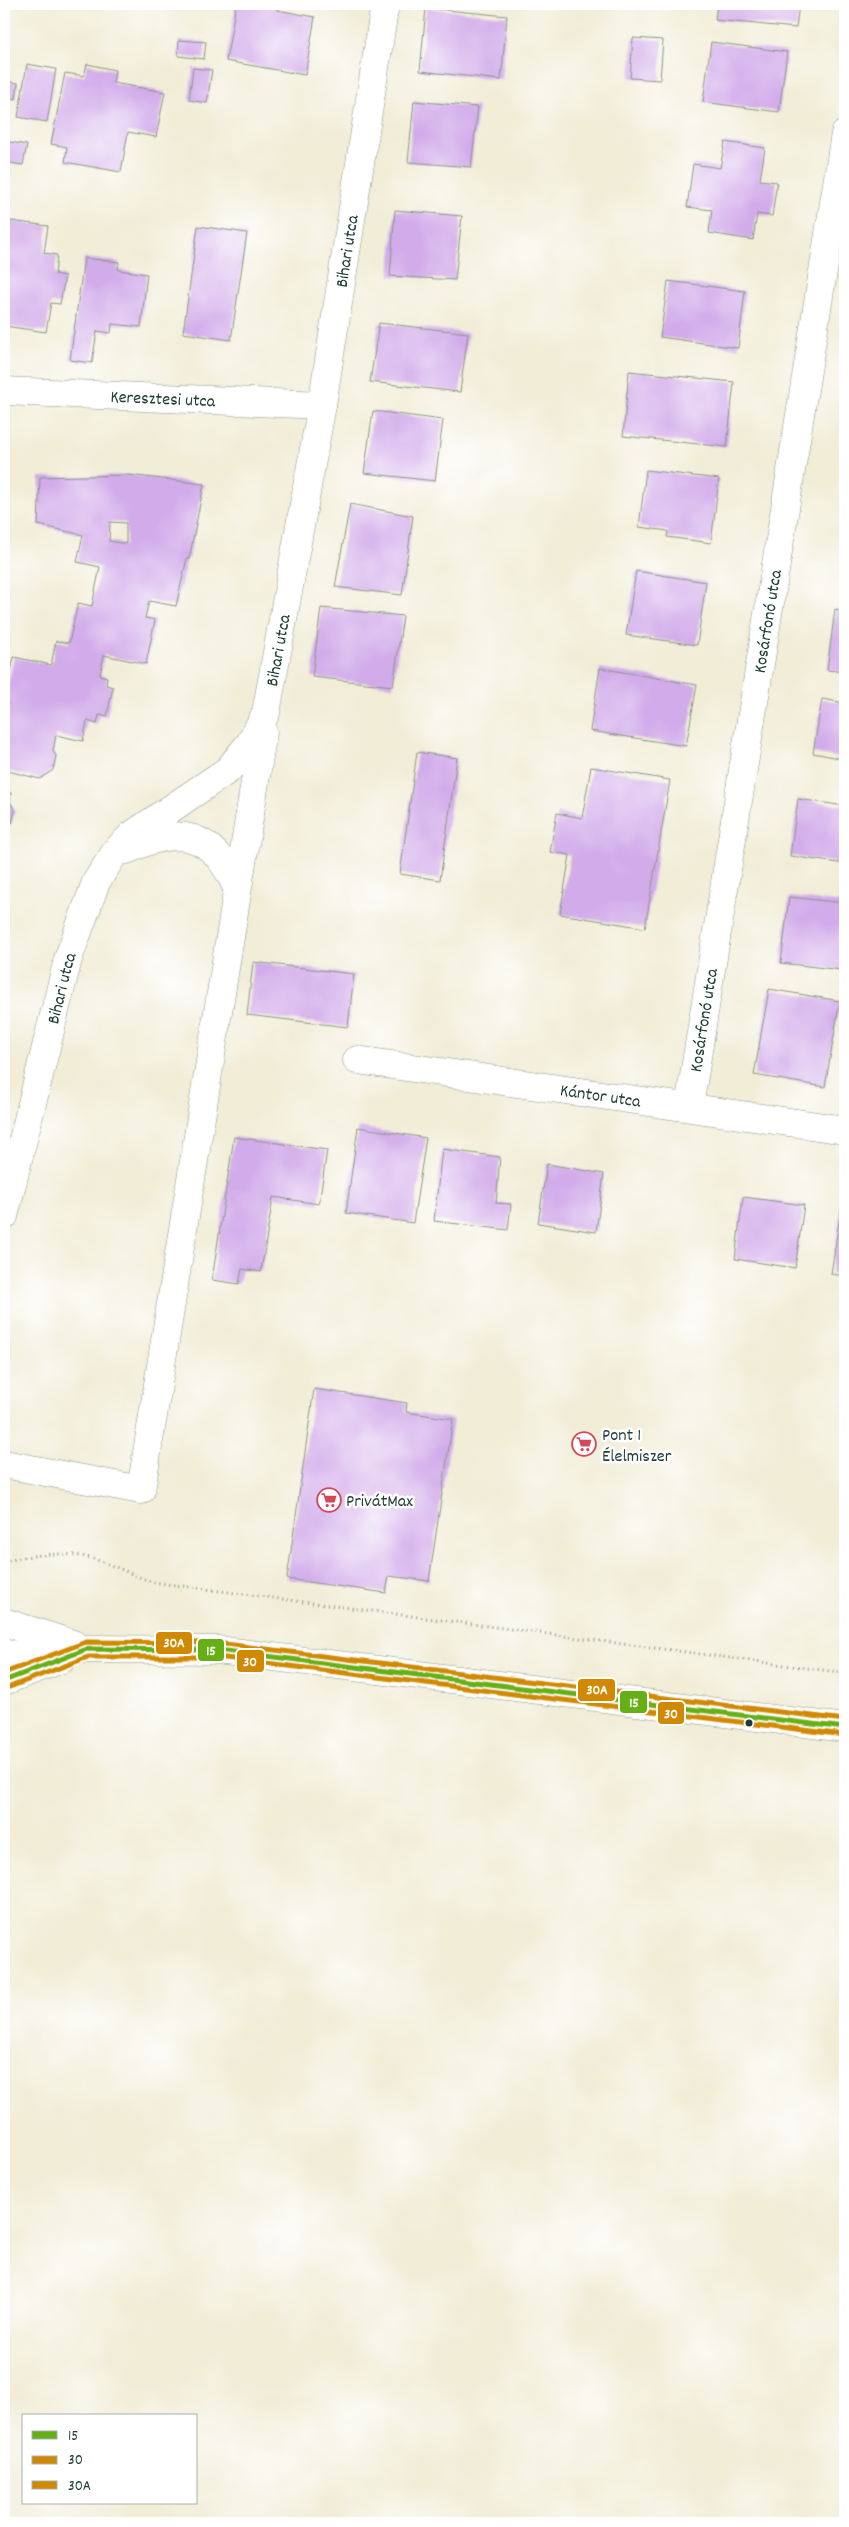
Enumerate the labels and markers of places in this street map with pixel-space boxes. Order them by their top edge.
place label: Pont 1 Élelmiszer [602,1424,672,1470]
supermarket icon: Pont 1 Élelmiszer [571,1431,597,1457]
supermarket icon: PrivátMax [316,1487,342,1513]
place label: PrivátMax [346,1490,413,1515]
unlabelled marker [744,1718,754,1728]

